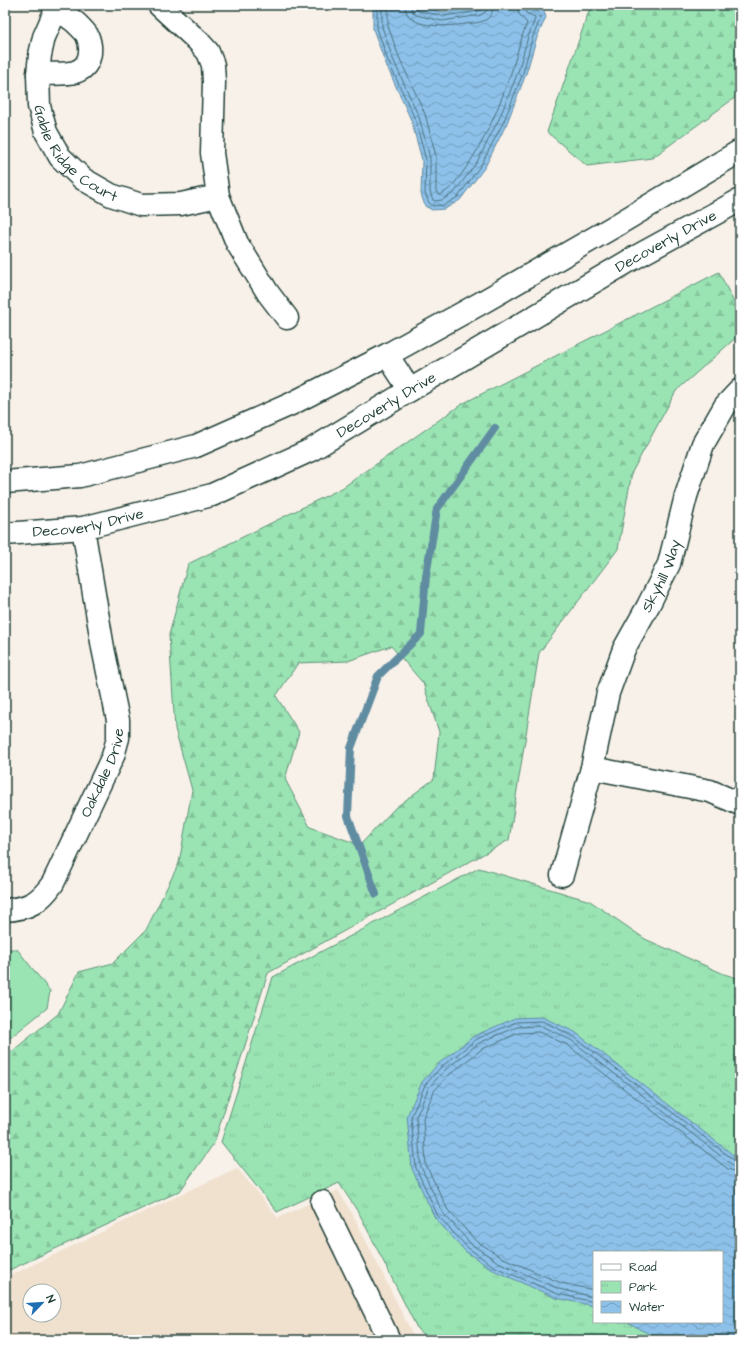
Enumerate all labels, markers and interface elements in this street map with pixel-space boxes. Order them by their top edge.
street label: Gable Ridge Court [29,103,120,207]
street label: Decoverly Drive [611,204,720,277]
street label: Decoverly Drive [332,366,440,443]
street label: Decoverly Drive [32,502,146,542]
street label: Skyhill Way [636,537,686,616]
street label: Oakdale Drive [75,728,129,821]
legend [593,1251,723,1323]
text: Road [629,1259,657,1276]
text: Park [629,1279,657,1296]
north arrow [22,1283,62,1323]
text: N [42,1293,59,1305]
text: Water [629,1299,665,1316]

